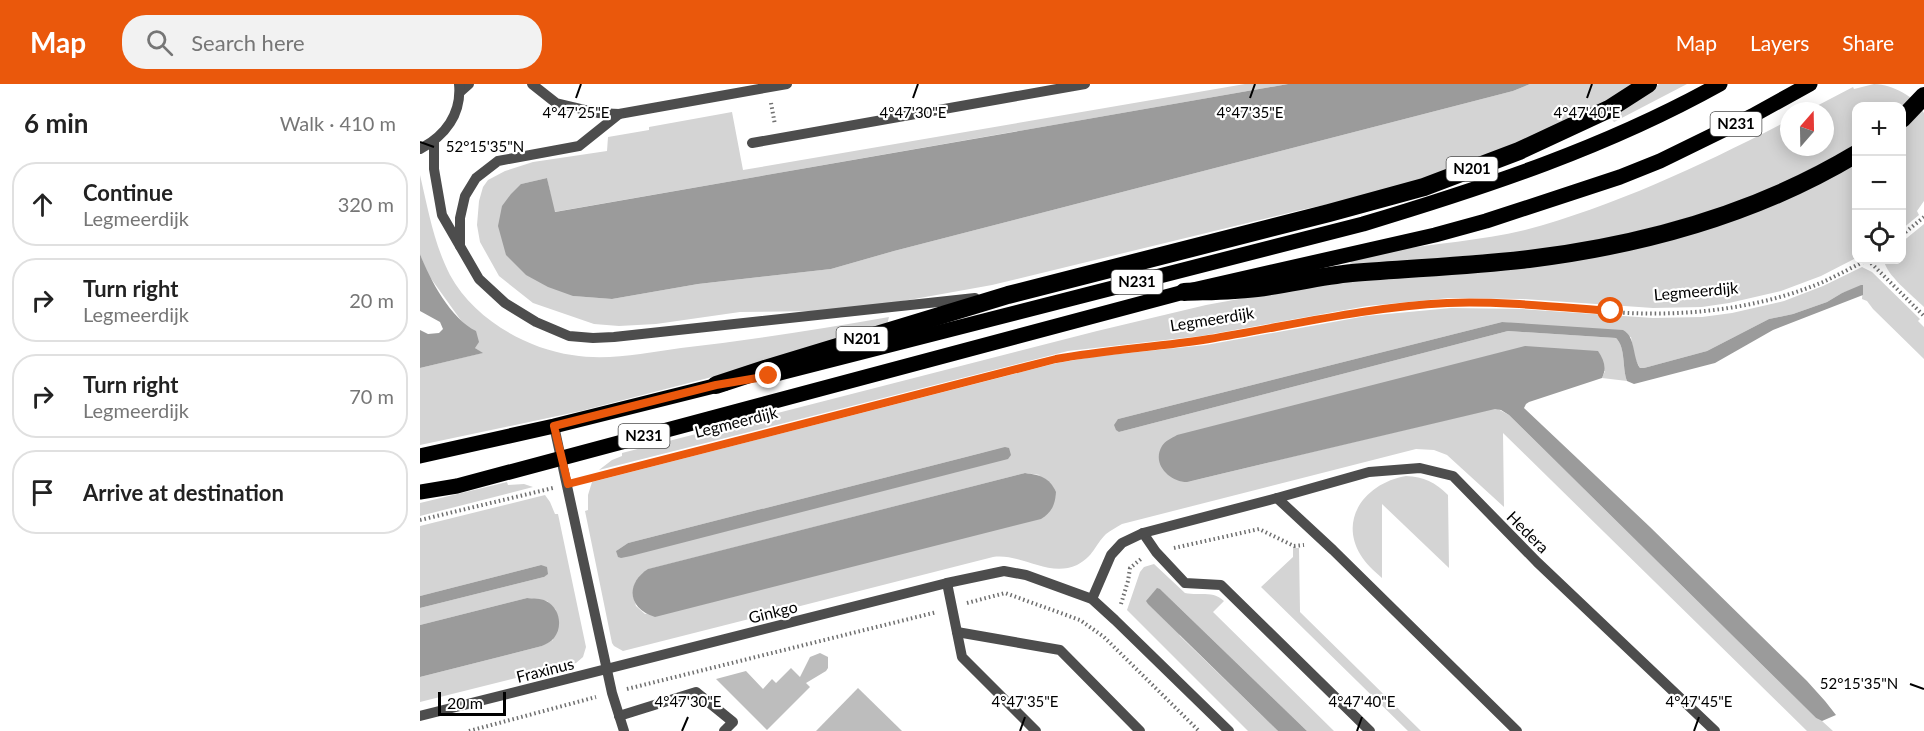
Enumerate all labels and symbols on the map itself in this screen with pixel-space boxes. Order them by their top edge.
north arrow [1780,102,1834,156]
text: 4°47'25"E [543,103,610,121]
text: 4°47'30"E [880,103,947,121]
text: 4°47'35"E [1217,103,1284,121]
text: 4°47'40"E [1554,103,1621,121]
road number: N231 [1710,112,1762,136]
text: 52°15'35"N [446,137,524,155]
road number: N201 [1446,157,1498,181]
road number: N231 [1112,270,1162,294]
street label: Legmeerdijk [1653,277,1740,304]
route start [1597,297,1623,323]
street label: Legmeerdijk [1169,302,1256,335]
road number: N201 [836,327,888,351]
route end [755,362,781,388]
street label: Legmeerdijk [692,402,780,441]
road number: N231 [618,424,670,448]
street label: Hedera [1503,507,1553,557]
street label: Ginkgo [746,596,799,627]
street label: Fraxinus [514,653,576,686]
text: 52°15'35"N [1820,674,1898,692]
scale bar [438,689,506,716]
text: 4°47'30"E [655,692,722,710]
text: 4°47'35"E [992,692,1059,710]
text: 4°47'40"E [1329,692,1396,710]
text: 4°47'45"E [1666,692,1733,710]

